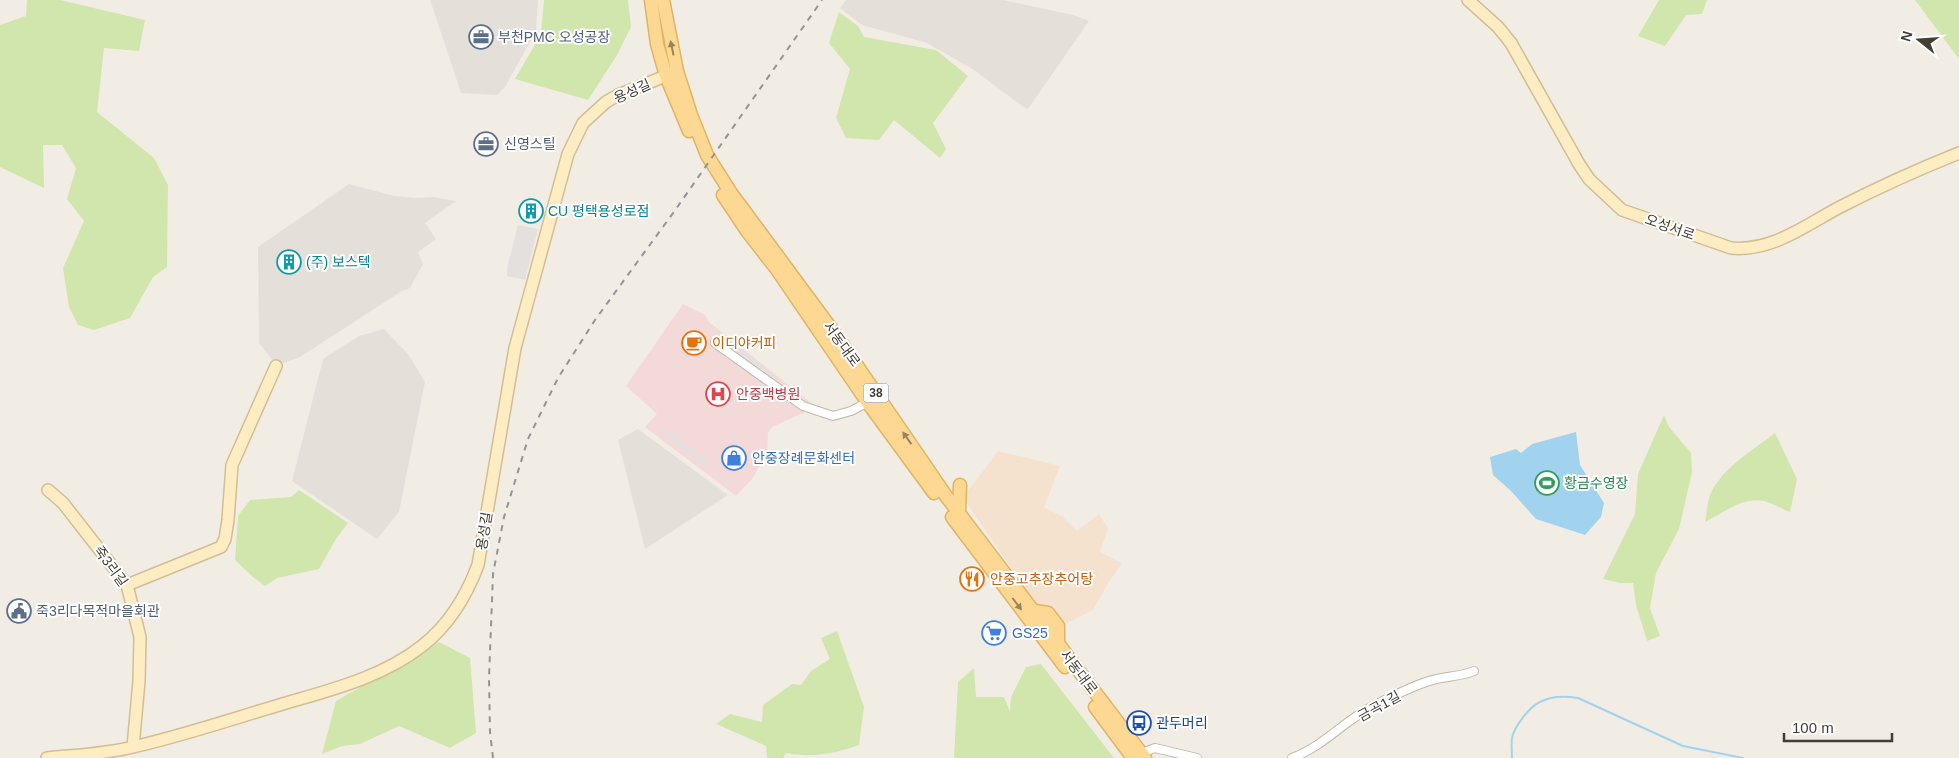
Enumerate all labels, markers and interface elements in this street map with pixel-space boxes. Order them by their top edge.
north arrow [1894,15,1944,65]
office icon: 부천PMC 오성공장 [468,24,494,50]
place label: 부천PMC 오성공장 [498,29,610,45]
text: N [1897,29,1916,43]
one-way arrow [668,40,676,55]
street label: 용성길 [611,76,653,106]
office icon: 신영스틸 [473,131,499,157]
place label: 신영스틸 [504,136,556,152]
building icon: CU 평택용성로점 [518,198,544,224]
place label: CU 평택용성로점 [548,203,649,219]
street label: 오성서로 [1643,211,1697,243]
building icon: (주) 보스텍 [276,249,302,275]
place label: (주) 보스텍 [306,254,371,270]
street label: 서동대로 [820,318,864,370]
cafe icon: 이디야커피 [681,330,707,356]
place label: 이디야커피 [712,335,776,351]
hospital icon: 안중백병원 [705,381,731,407]
road number: 38 [864,383,888,402]
place label: 안중백병원 [736,386,800,402]
one-way arrow [902,431,912,445]
shop icon: 안중장례문화센터 [721,445,747,471]
place label: 안중장례문화센터 [752,450,855,466]
sports icon: 황금수영장 [1534,470,1560,496]
place label: 황금수영장 [1564,475,1629,491]
street label: 용성길 [473,511,495,551]
street label: 죽3리길 [91,543,131,589]
restaurant icon: 안중고추장추어탕 [959,566,985,592]
place label: 안중고추장추어탕 [990,571,1093,587]
one-way arrow [1012,597,1022,611]
public building icon: 죽3리다목적마을회관 [6,598,32,624]
place label: 죽3리다목적마을회관 [36,603,160,619]
supermarket icon: GS25 [981,620,1007,646]
place label: GS25 [1012,625,1048,641]
street label: 서동대로 [1057,647,1101,697]
street label: 금곡1길 [1355,688,1403,724]
bus stop icon: 관두머리 [1126,710,1152,736]
scale bar [1784,710,1892,742]
place label: 관두머리 [1156,715,1208,731]
text: 100 m [1792,719,1834,736]

